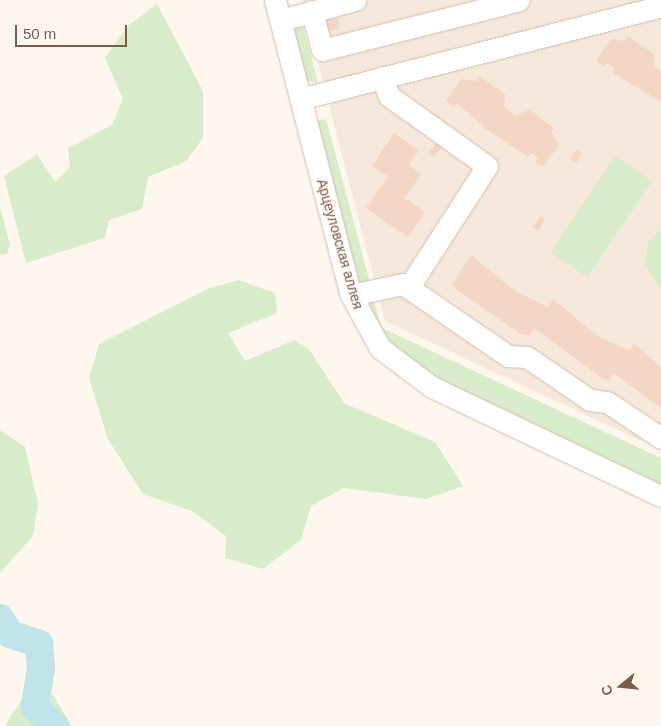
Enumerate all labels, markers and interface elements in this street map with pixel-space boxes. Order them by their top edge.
scale bar [18,15,130,47]
text: 50 m [23,25,56,42]
street label: Арцеуловская аллея [313,177,367,311]
north arrow [596,661,646,711]
text: С [598,683,616,698]

